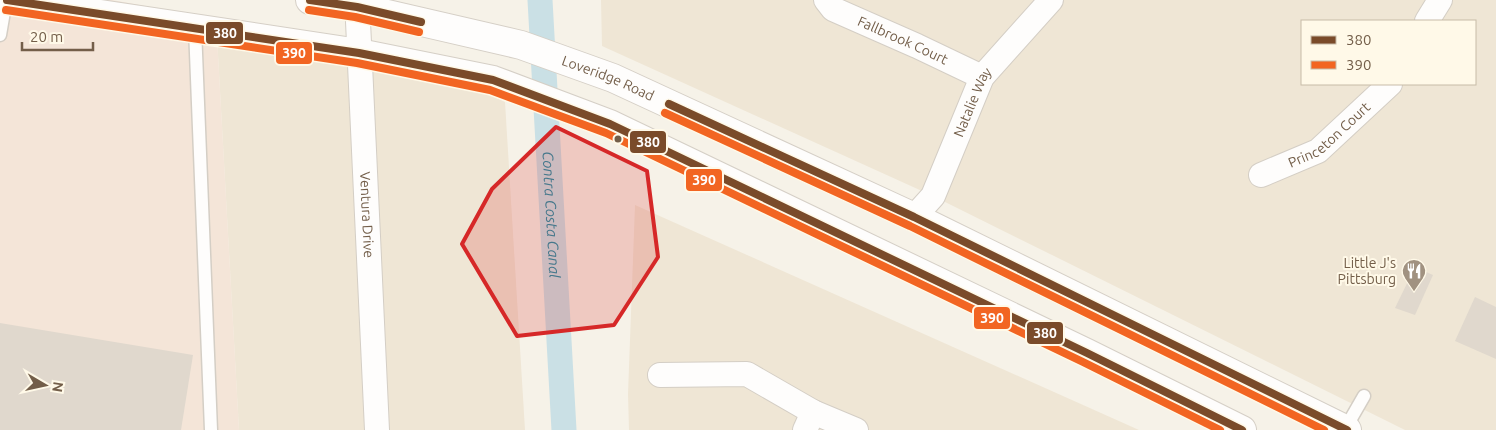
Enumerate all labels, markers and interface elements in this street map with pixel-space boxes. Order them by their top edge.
street label: Fallbrook Court [855,13,951,68]
scale bar [22,20,94,52]
legend [1301,20,1476,85]
line badge: 380 [205,21,244,45]
text: 380 [213,25,237,41]
text: 20 m [30,28,63,45]
text: 380 [1346,31,1371,48]
line badge: 390 [275,41,313,65]
text: 390 [282,45,306,61]
street label: Loveridge Road [560,52,657,104]
text: 390 [1346,56,1371,73]
street label: Natalie Way [950,64,995,139]
street label: Princeton Court [1286,98,1374,171]
line badge: 380 [629,130,667,154]
unlabelled marker [613,134,623,144]
text: 380 [636,134,660,150]
water label: Contra Costa Canal [540,151,564,279]
line badge: 390 [685,168,723,192]
street label: Ventura Drive [357,171,377,258]
text: 390 [692,172,716,188]
place label: Little J's Pittsburg [1338,255,1396,287]
restaurant icon: Little J's Pittsburg [1401,258,1427,292]
line badge: 390 [973,306,1011,330]
text: 390 [980,310,1004,326]
line badge: 380 [1026,321,1064,345]
text: 380 [1033,325,1057,341]
north arrow [20,360,70,410]
text: N [49,381,67,393]

